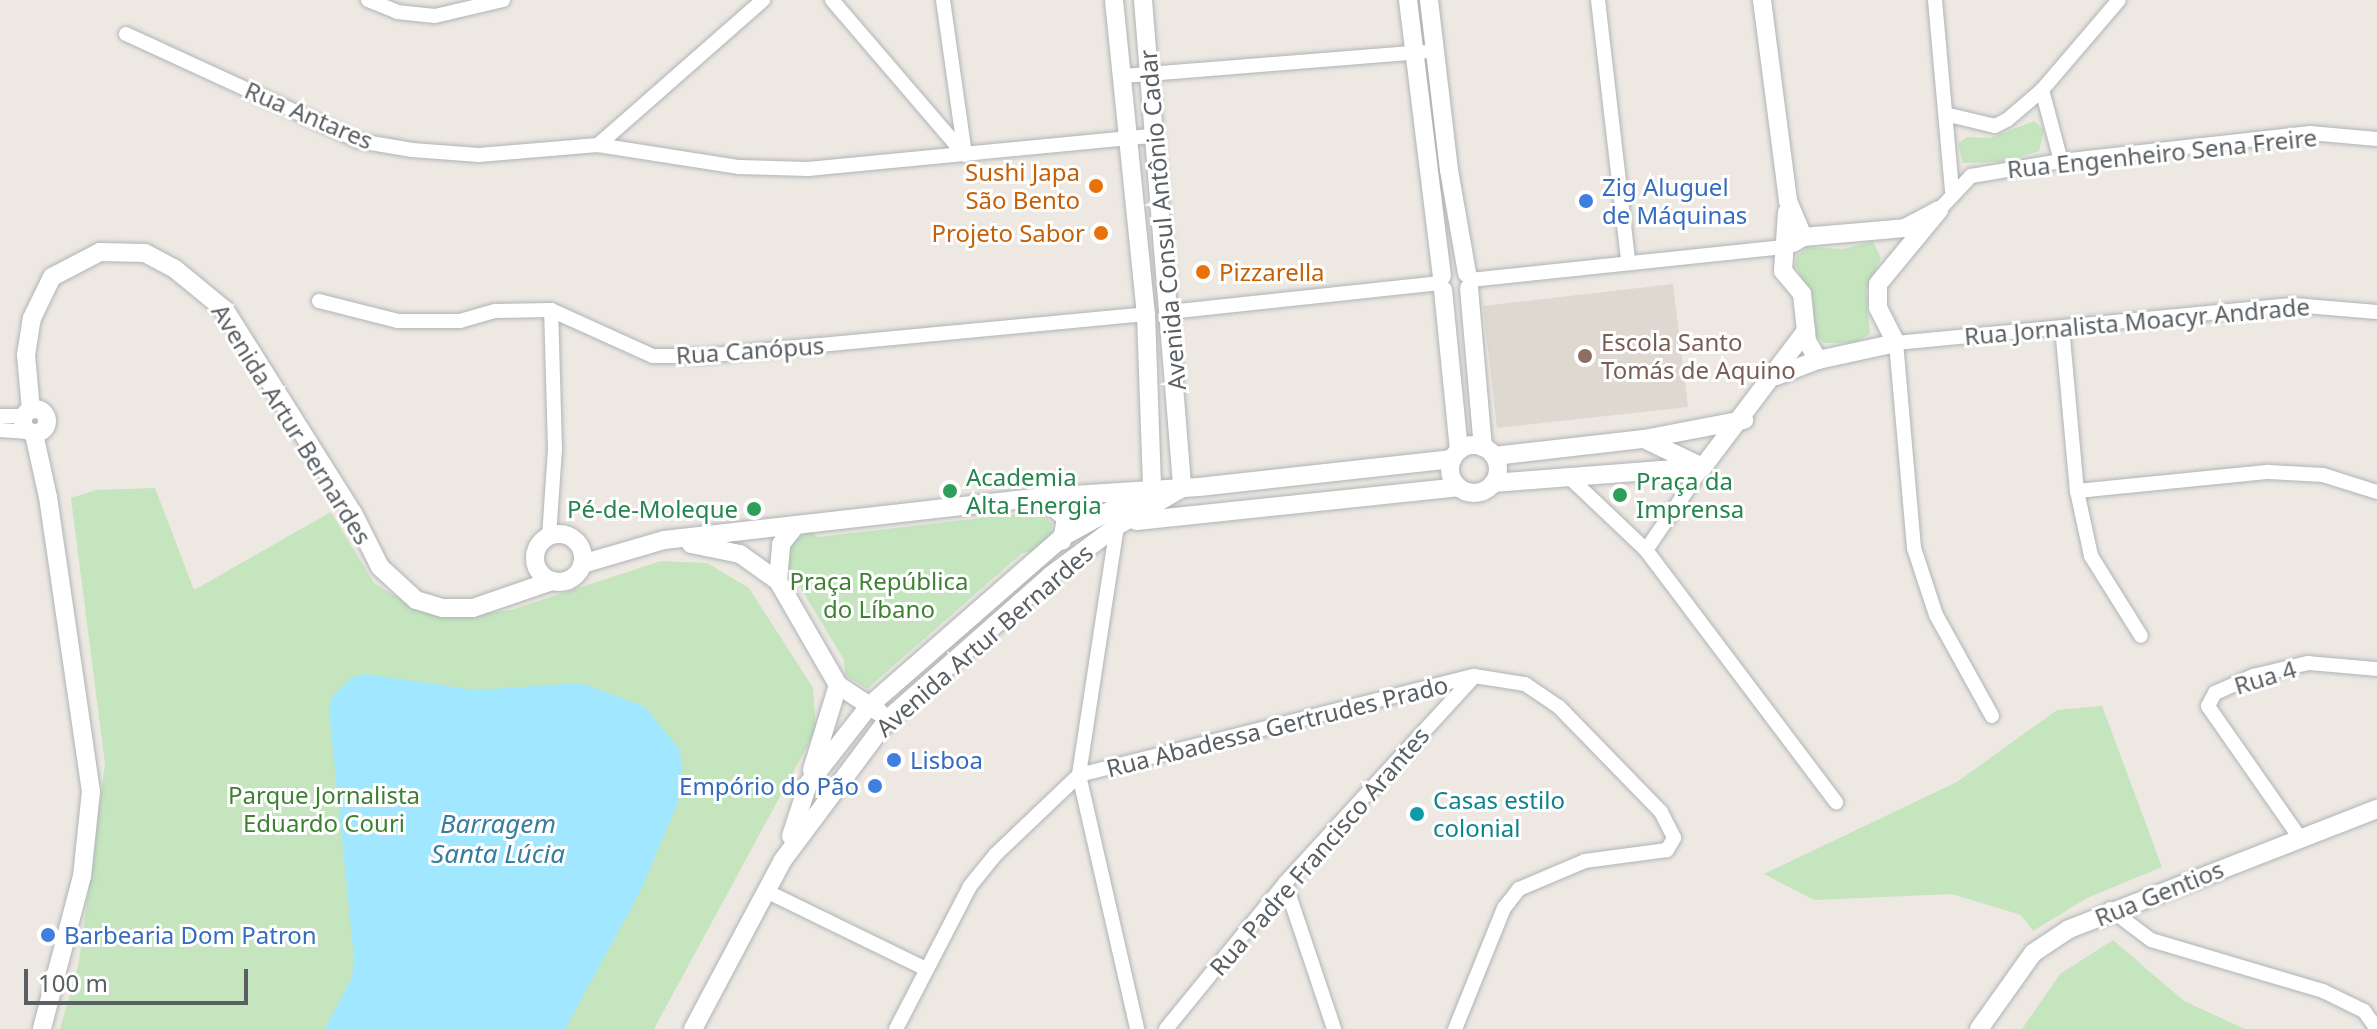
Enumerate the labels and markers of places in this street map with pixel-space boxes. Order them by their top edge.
place label: Sushi Japa São Bento [965,158,1080,214]
place label: Zig Aluguel de Máquinas [1602,173,1747,229]
marker: Sushi Japa São Bento [1087,177,1105,195]
marker: Zig Aluguel de Máquinas [1577,192,1595,210]
place label: Projeto Sabor [932,219,1085,247]
marker: Projeto Sabor [1092,224,1110,242]
place label: Pizzarella [1219,258,1325,286]
marker: Pizzarella [1194,263,1212,281]
place label: Escola Santo Tomás de Aquino [1601,328,1796,384]
marker: Escola Santo Tomás de Aquino [1576,347,1594,365]
place label: Academia Alta Energia [966,463,1102,519]
place label: Praça da Imprensa [1636,467,1744,523]
marker: Academia Alta Energia [941,482,959,500]
marker: Praça da Imprensa [1611,486,1629,504]
place label: Pé-de-Moleque [567,495,738,523]
marker: Pé-de-Moleque [745,500,763,518]
place label: Lisboa [910,746,983,774]
marker: Lisboa [885,751,903,769]
place label: Empório do Pão [679,772,859,800]
marker: Empório do Pão [866,777,884,795]
place label: Casas estilo colonial [1433,786,1565,842]
marker: Casas estilo colonial [1408,805,1426,823]
place label: Barbearia Dom Patron [64,921,317,949]
marker: Barbearia Dom Patron [39,926,57,944]

